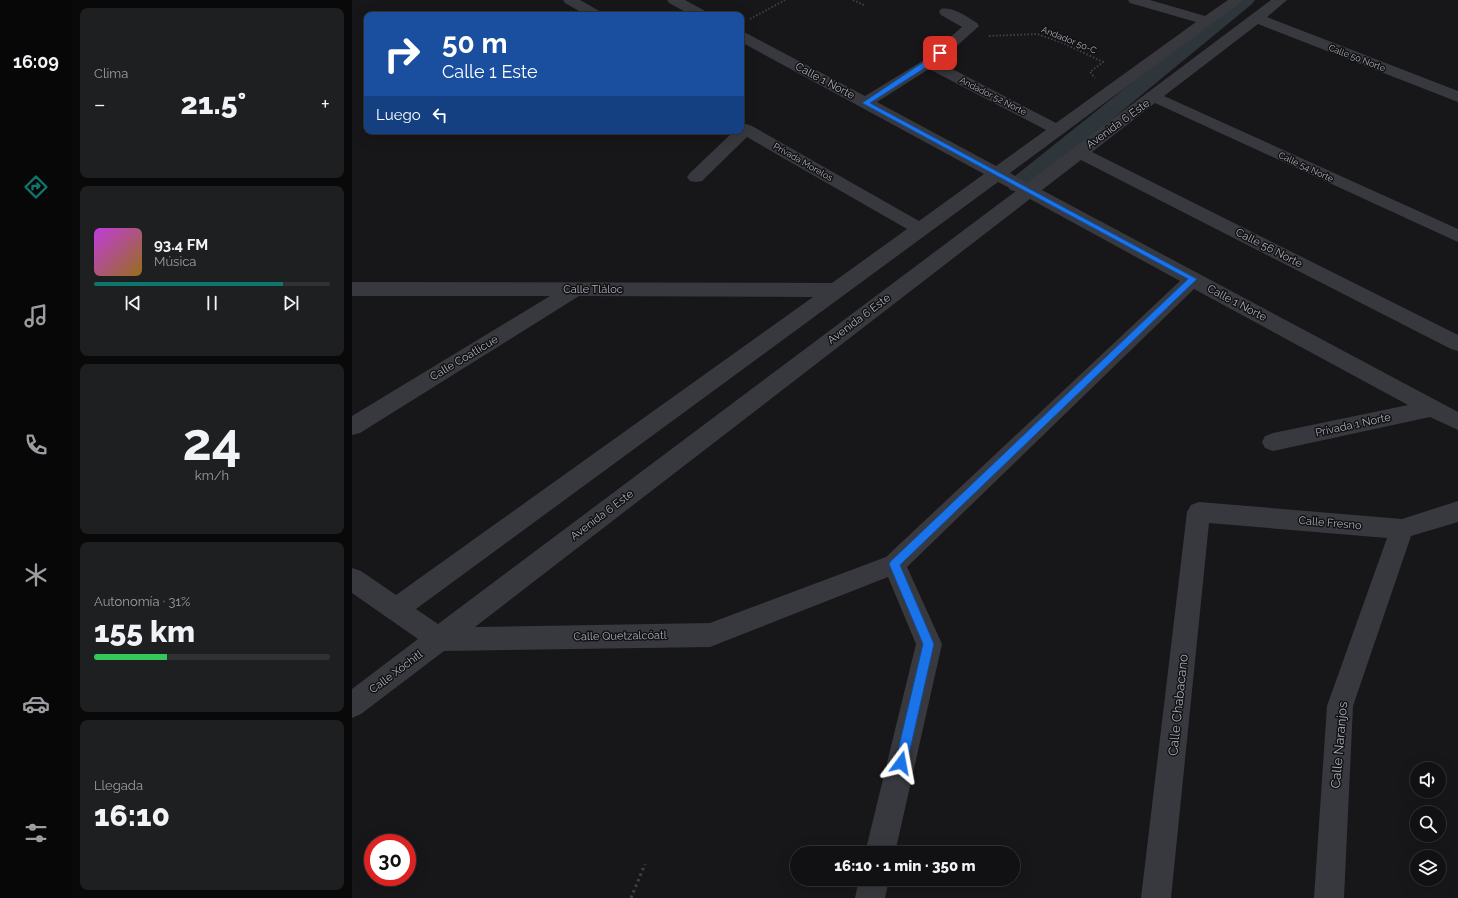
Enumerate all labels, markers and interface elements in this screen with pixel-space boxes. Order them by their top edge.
street label: Andador 50-C [1040,24,1098,56]
text: 50 m [442,27,508,60]
icon: right [376,28,428,80]
pin [923,36,957,70]
icon: arrive [929,42,951,64]
street label: Calle 50 Norte [1327,43,1387,74]
text: 16:09 [13,51,59,72]
street label: Calle 1 Norte [793,60,857,102]
text: Calle 1 Este [442,61,537,82]
text: Clima [94,66,128,81]
street label: Andador 52 Norte [958,75,1029,117]
text: 21.5° [181,86,246,121]
text: − [94,91,106,117]
text: + [321,91,330,117]
street label: Avenida 6 Este [1084,96,1153,151]
icon: left [429,104,451,126]
text: Luego [376,106,421,124]
street label: Privada Morelos [772,141,835,183]
street label: Calle 54 Norte [1277,150,1336,184]
icon: directions [22,173,50,201]
street label: Calle 56 Norte [1233,226,1305,271]
text: 93.4 FM [154,236,208,254]
text: Música [154,254,196,269]
street label: Calle 1 Norte [1205,282,1269,324]
street label: Calle Tláloc [563,283,623,296]
street label: Avenida 6 Este [825,291,893,347]
icon: previous [122,292,144,314]
icon: pause [201,292,223,314]
icon: next [280,292,302,314]
icon: music [22,302,50,330]
street label: Calle Coatlicue [428,332,501,383]
text: 24 [182,411,242,472]
street label: Privada 1 Norte [1314,411,1392,439]
icon: phone [22,431,50,459]
text: km/h [195,468,229,483]
street label: Avenida 6 Este [568,487,636,543]
street label: Calle Fresno [1298,514,1363,532]
icon: climate [22,561,50,589]
text: Autonomía · 31% [94,594,190,609]
text: 155 km [94,614,195,649]
street label: Calle Quetzalcóatl [573,629,667,643]
street label: Calle Xóchitl [367,648,425,696]
street label: Calle Chabacano [1165,653,1191,757]
icon: car [22,690,50,718]
street label: Calle Naranjos [1328,701,1350,789]
position arrow [880,742,922,784]
map controls [1410,762,1446,886]
button: sound [1410,762,1446,798]
text: Llegada [94,778,143,793]
text: 16:10 [94,798,170,833]
button: search [1410,806,1446,842]
icon: filters [22,819,50,847]
speed limit sign: 30 [364,834,416,886]
button: layers [1410,850,1446,886]
text: 16:10 · 1 min · 350 m [834,857,976,875]

